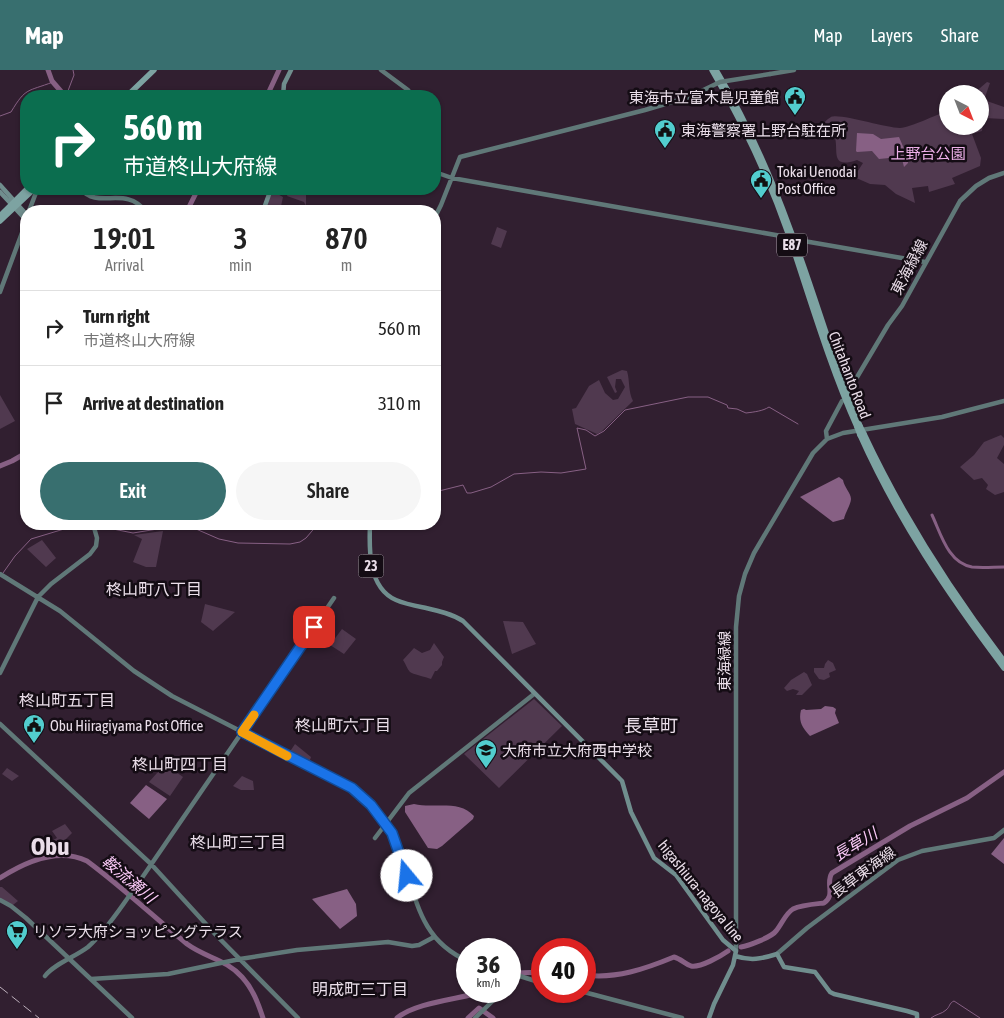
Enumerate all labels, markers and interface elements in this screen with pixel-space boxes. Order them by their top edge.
text: Map [25,22,64,49]
text: Map [813,25,842,46]
text: Layers [870,25,913,46]
text: Share [941,25,979,46]
public building icon: 東海市立富木島児童館 [783,85,807,116]
north arrow [939,85,989,135]
map controls [939,85,989,135]
place label: 東海市立富木島児童館 [629,89,779,106]
text: 560 m [123,107,202,147]
icon: right [40,110,105,175]
public building icon: 東海警察署上野台駐在所 [653,118,677,149]
place label: 東海警察署上野台駐在所 [681,122,846,139]
park label: 上野台公園 [890,145,966,162]
text: 市道柊山大府線 [123,153,277,179]
place label: Tokai Uenodai Post Office [777,163,856,197]
public building icon: Tokai Uenodai Post Office [749,168,773,199]
text: 19:01 [93,221,156,255]
text: 3 [233,221,248,255]
text: 870 [325,221,368,255]
road number: E87 [777,234,807,256]
street label: 東海緑線 [887,237,931,297]
text: Arrival [105,256,144,274]
text: min [229,256,252,274]
text: m [341,256,352,274]
text: Turn right [83,305,150,327]
icon: right [40,314,68,342]
text: 560 m [378,317,421,339]
street label: Chitahanto Road [826,329,874,421]
text: 市道柊山大府線 [83,331,195,349]
icon: arrive [40,389,68,417]
text: Arrive at destination [83,392,224,414]
text: 310 m [378,392,421,414]
button: Exit [40,462,226,520]
button: Share [236,462,421,520]
road number: 23 [358,554,384,578]
district label: 柊山町八丁目 [106,580,202,598]
pin [293,606,335,648]
icon: arrive [300,613,328,641]
street label: 東海緑線 [716,631,733,691]
district label: 柊山町五丁目 [19,691,115,709]
public building icon: Obu Hiiragiyama Post Office [22,713,46,744]
district label: 長草町 [624,715,678,736]
district label: 柊山町六丁目 [295,716,391,734]
place label: Obu Hiiragiyama Post Office [50,717,203,734]
school or university icon: 大府市立大府西中学校 [474,738,498,769]
place label: 大府市立大府西中学校 [502,742,652,759]
district label: 柊山町四丁目 [132,755,228,773]
water label: 長草川 [830,823,882,864]
district label: Obu [31,832,69,860]
district label: 柊山町三丁目 [190,833,286,851]
street label: higashiura-nagoya line [655,837,747,945]
street label: 長草東海線 [828,843,898,901]
position arrow [380,849,432,901]
water label: 鞍流瀬川 [99,852,161,908]
supermarket icon: リソラ大府ショッピングテラス [5,919,29,950]
place label: リソラ大府ショッピングテラス [33,923,243,940]
speed limit sign: 40 [531,938,596,1003]
text: 36 [477,950,500,978]
text: km/h [477,976,500,990]
district label: 明成町三丁目 [312,980,408,998]

